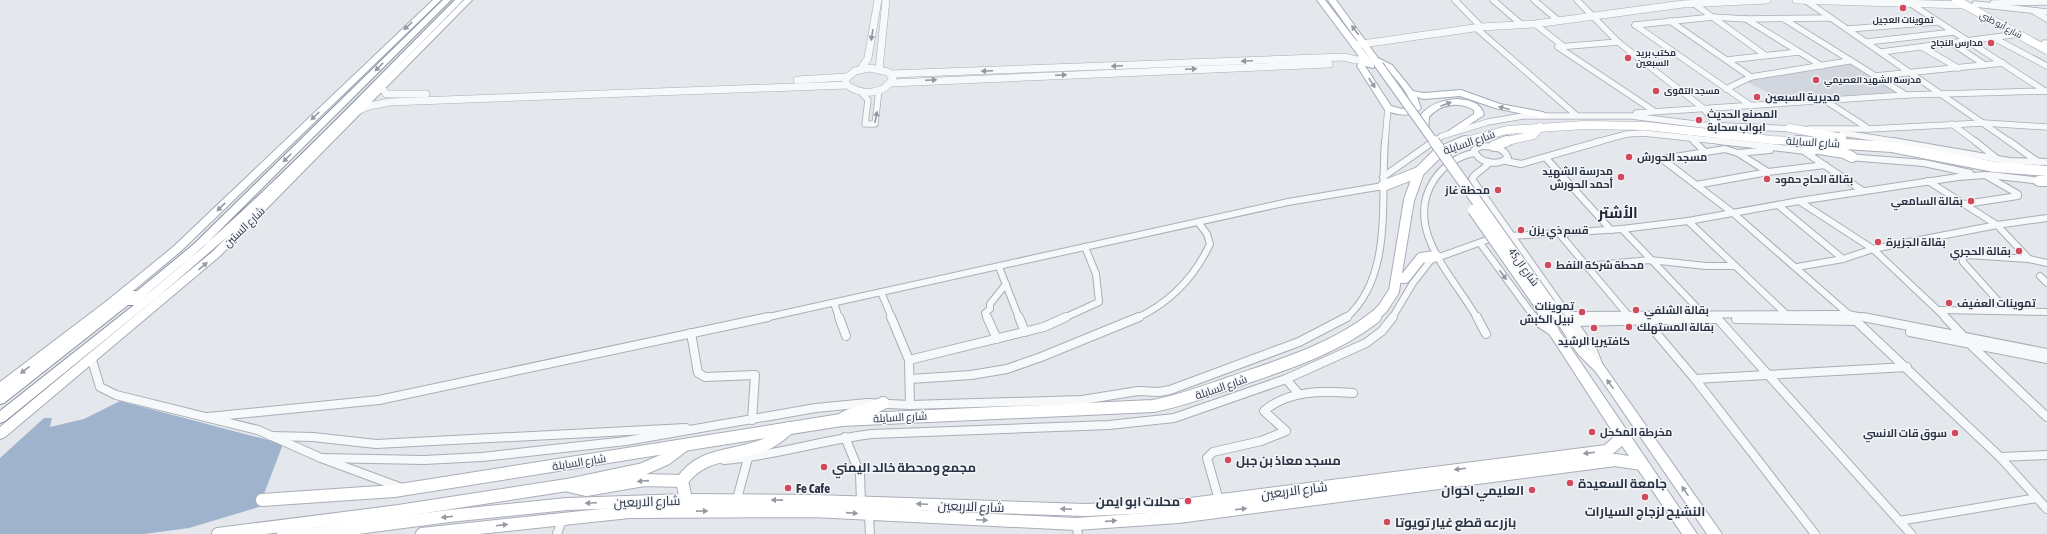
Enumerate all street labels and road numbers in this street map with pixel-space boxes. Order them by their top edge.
street label: شارع أبو ظبي [1977,9,2024,42]
street label: شارع السايلة [1441,128,1497,158]
street label: شارع السايلة [1786,135,1840,151]
street label: شارع الستين [221,204,268,251]
street label: شارع ال45 [1505,246,1542,289]
street label: شارع السايلة [1193,373,1249,403]
street label: شارع السايلة [873,410,927,426]
street label: شارع السايلة [551,452,607,474]
street label: شارع الاربعين [1260,479,1328,503]
street label: شارع الاربعين [613,493,681,511]
street label: شارع الاربعين [937,498,1005,516]

